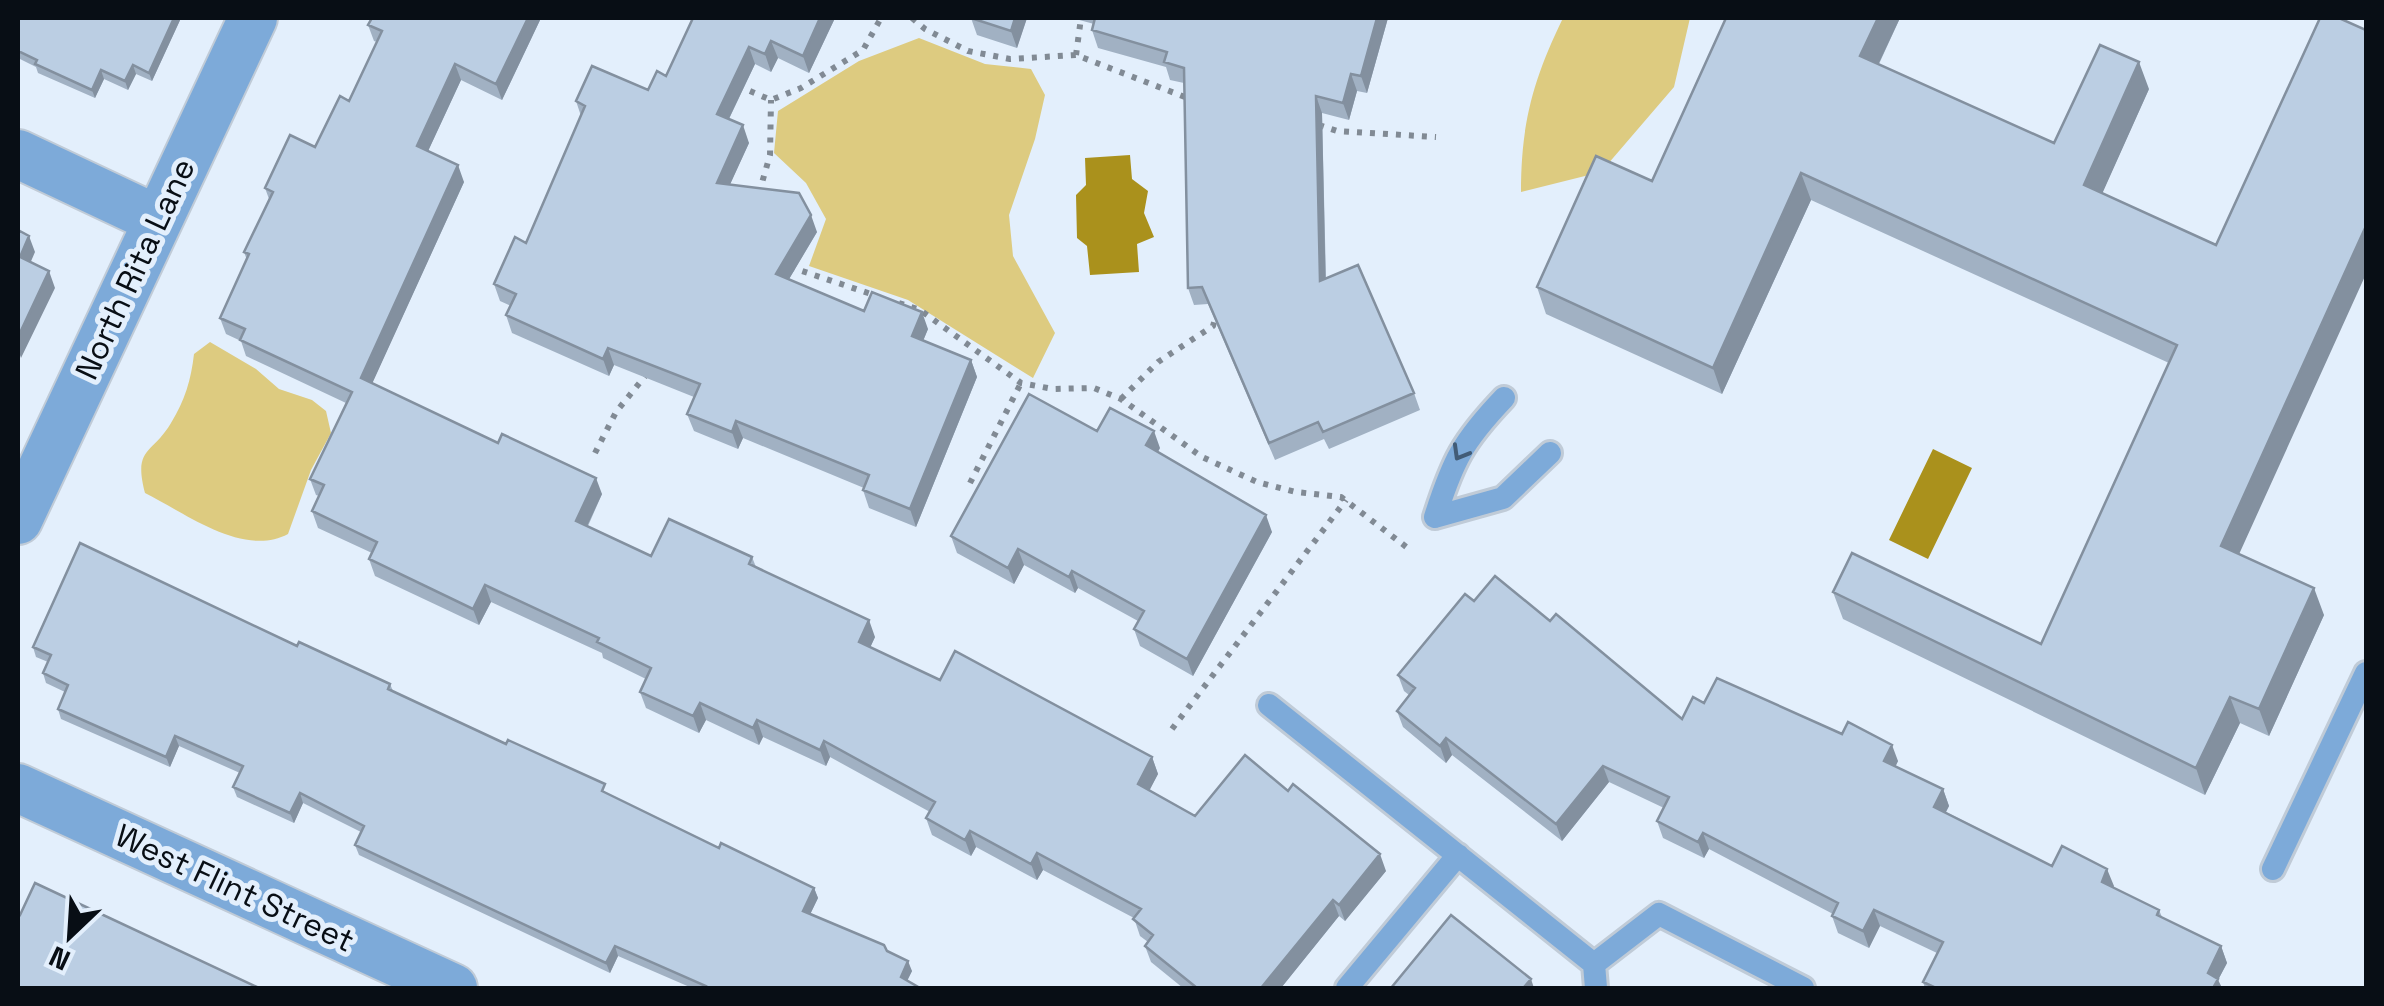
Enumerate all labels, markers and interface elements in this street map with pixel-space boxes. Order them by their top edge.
street label: North Rita Lane [66,152,204,386]
one-way arrow [1453,442,1473,460]
street label: West Flint Street [109,815,361,961]
north arrow [20,886,120,986]
text: N [43,938,76,979]

